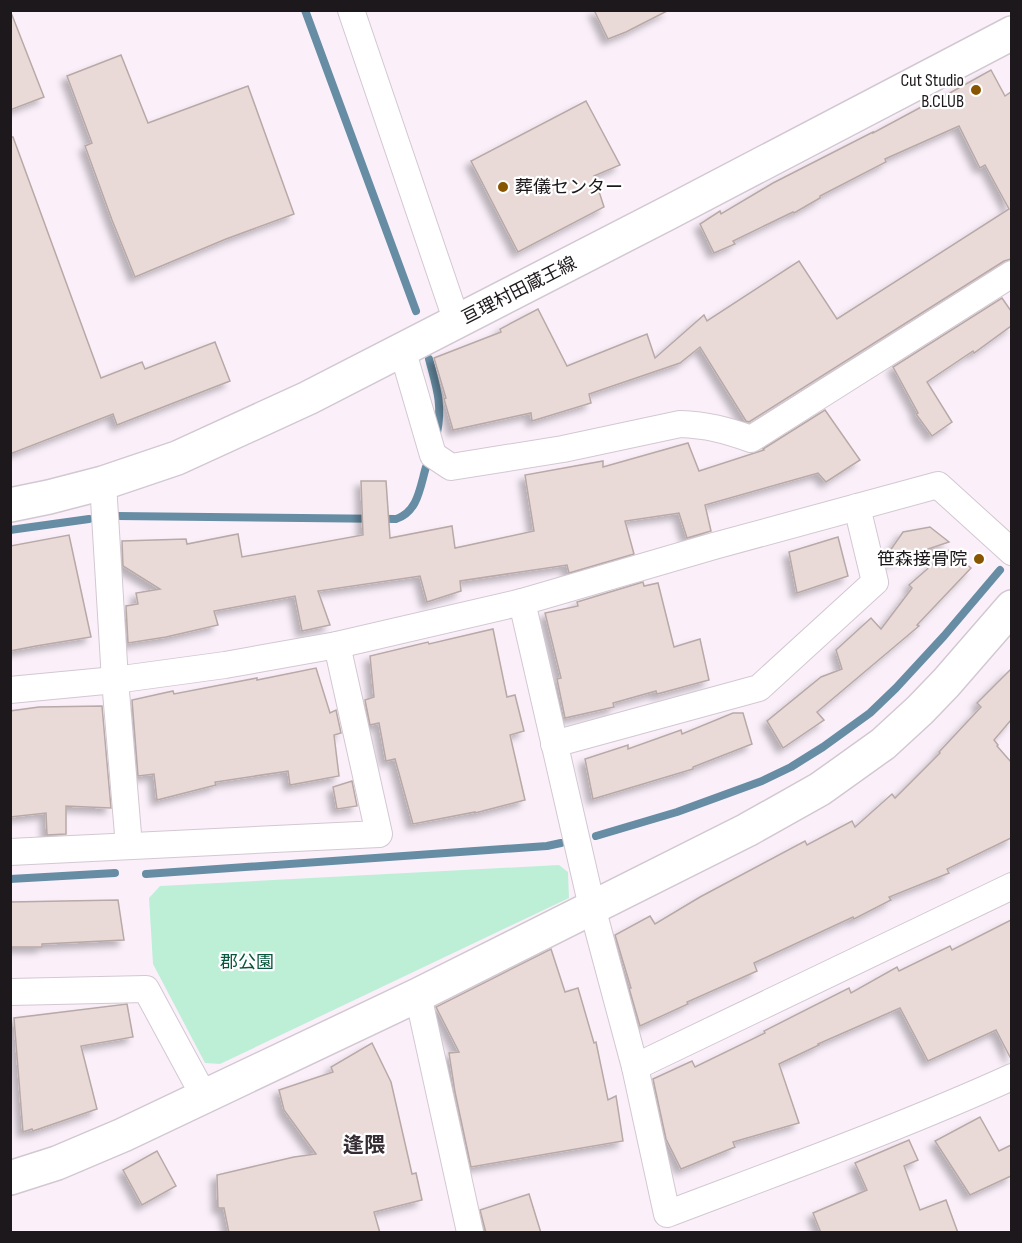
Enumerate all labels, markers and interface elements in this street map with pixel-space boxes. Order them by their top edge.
place label: Cut Studio B.CLUB [900,70,964,112]
marker: Cut Studio B.CLUB [969,83,983,97]
place label: 葬儀センター [515,177,623,198]
marker: 葬儀センター [496,180,510,194]
street label: 亘理村田蔵王線 [458,252,580,328]
place label: 笹森接骨院 [877,549,967,570]
marker: 笹森接骨院 [972,552,986,566]
park label: 郡公園 [220,952,274,973]
district label: 逢隈 [343,1133,385,1158]

